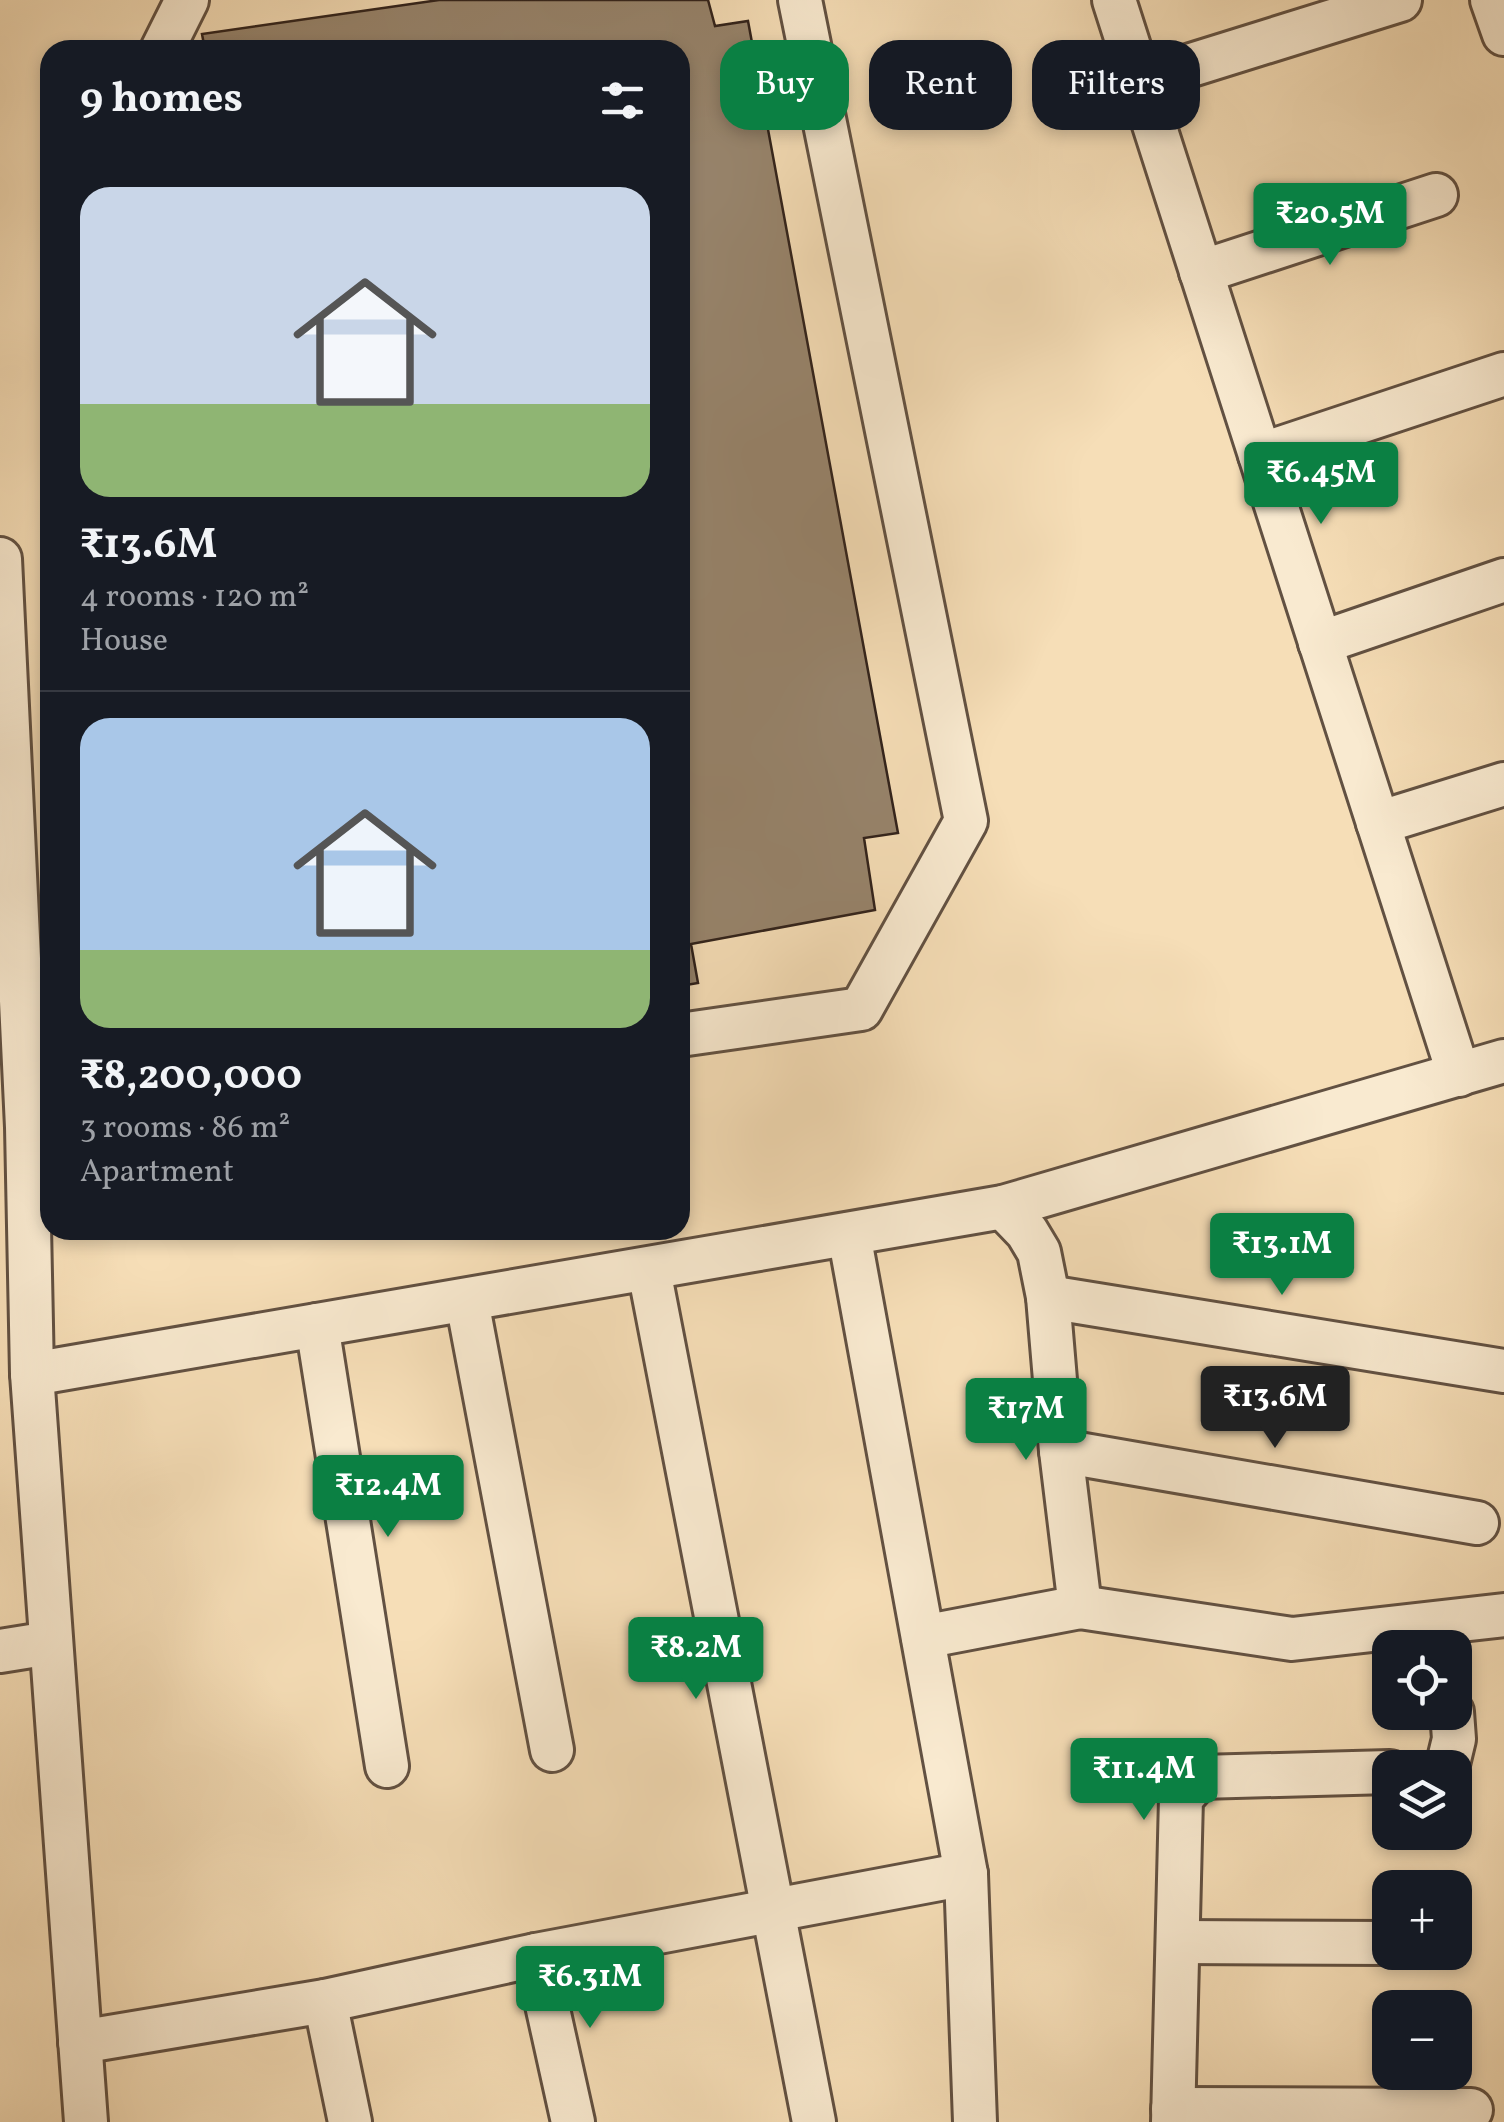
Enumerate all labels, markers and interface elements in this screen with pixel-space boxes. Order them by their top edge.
chip: Buy [720,40,849,130]
chip: Rent [869,40,1012,130]
chip: Filters [1032,40,1200,130]
text: 9 homes [80,71,243,130]
icon: filters [595,73,650,128]
pin: ₹20.5M [1249,183,1411,268]
text: ₹20.5M [1275,193,1385,237]
icon: home [275,252,455,432]
pin: ₹6.45M [1240,442,1402,527]
text: ₹6.45M [1266,452,1376,496]
text: ₹13.6M [80,517,217,576]
text: 4 rooms · 120 m² [80,576,309,620]
text: House [80,620,168,664]
icon: home [275,783,455,963]
text: ₹8,200,000 [80,1048,302,1107]
text: 3 rooms · 86 m² [80,1107,290,1151]
text: Apartment [80,1151,234,1195]
pin: ₹13.1M [1201,1213,1363,1298]
text: ₹13.1M [1232,1223,1332,1267]
pin: ₹13.6M [1194,1366,1356,1451]
text: ₹13.6M [1223,1376,1327,1420]
pin: ₹17M [967,1378,1085,1463]
text: ₹17M [988,1388,1064,1432]
pin: ₹12.4M [307,1455,469,1540]
text: ₹12.4M [335,1465,441,1509]
pin: ₹8.2M [626,1617,766,1702]
text: ₹8.2M [650,1627,742,1671]
map controls [1372,1630,1472,2090]
button: locate [1372,1630,1472,1730]
pin: ₹11.4M [1063,1738,1225,1823]
text: ₹11.4M [1093,1748,1195,1792]
button: layers [1372,1750,1472,1850]
button: + [1372,1870,1472,1970]
pin: ₹6.31M [509,1946,671,2031]
text: ₹6.31M [538,1956,642,2000]
button: − [1372,1990,1472,2090]

